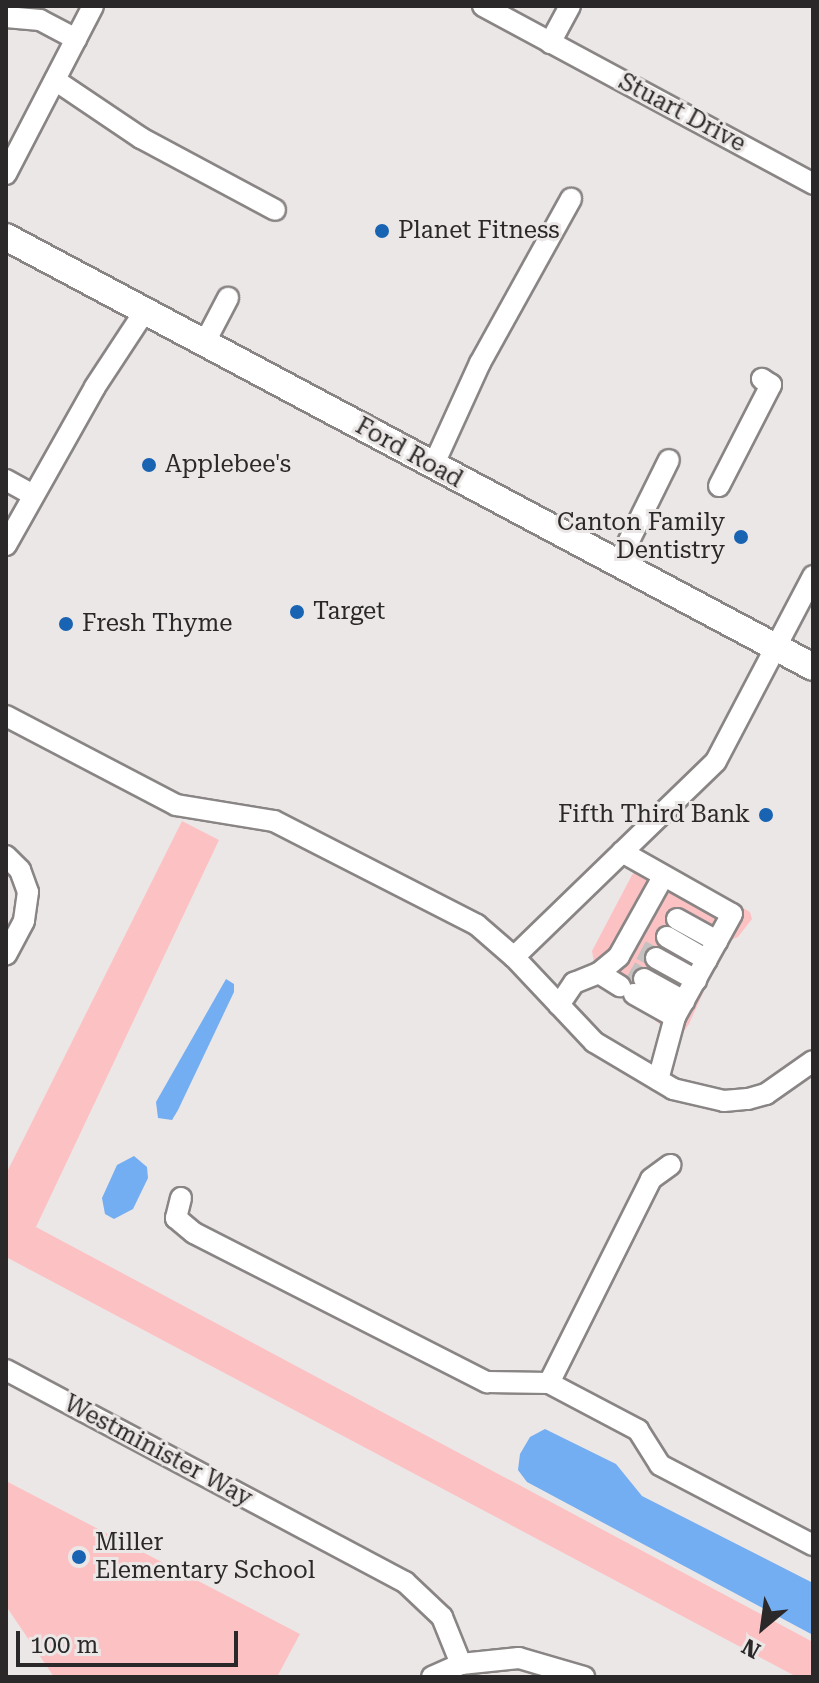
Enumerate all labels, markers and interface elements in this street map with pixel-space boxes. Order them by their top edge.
street label: Stuart Drive [614,67,750,159]
place label: Planet Fitness [398,217,560,245]
marker: Planet Fitness [373,222,391,240]
street label: Ford Road [350,412,468,494]
place label: Applebee's [165,451,291,479]
marker: Applebee's [140,456,158,474]
place label: Canton Family Dentistry [557,509,725,565]
marker: Canton Family Dentistry [732,528,750,546]
place label: Target [313,598,385,626]
marker: Target [288,603,306,621]
place label: Fresh Thyme [82,610,233,638]
marker: Fresh Thyme [57,615,75,633]
place label: Fifth Third Bank [558,801,750,829]
marker: Fifth Third Bank [757,806,775,824]
street label: Westminister Way [59,1389,257,1513]
place label: Miller Elementary School [95,1529,315,1585]
marker: Miller Elementary School [70,1548,88,1566]
north arrow [723,1587,803,1667]
scale bar [20,1615,242,1665]
text: 100 m [30,1631,98,1659]
text: N [738,1633,765,1663]

